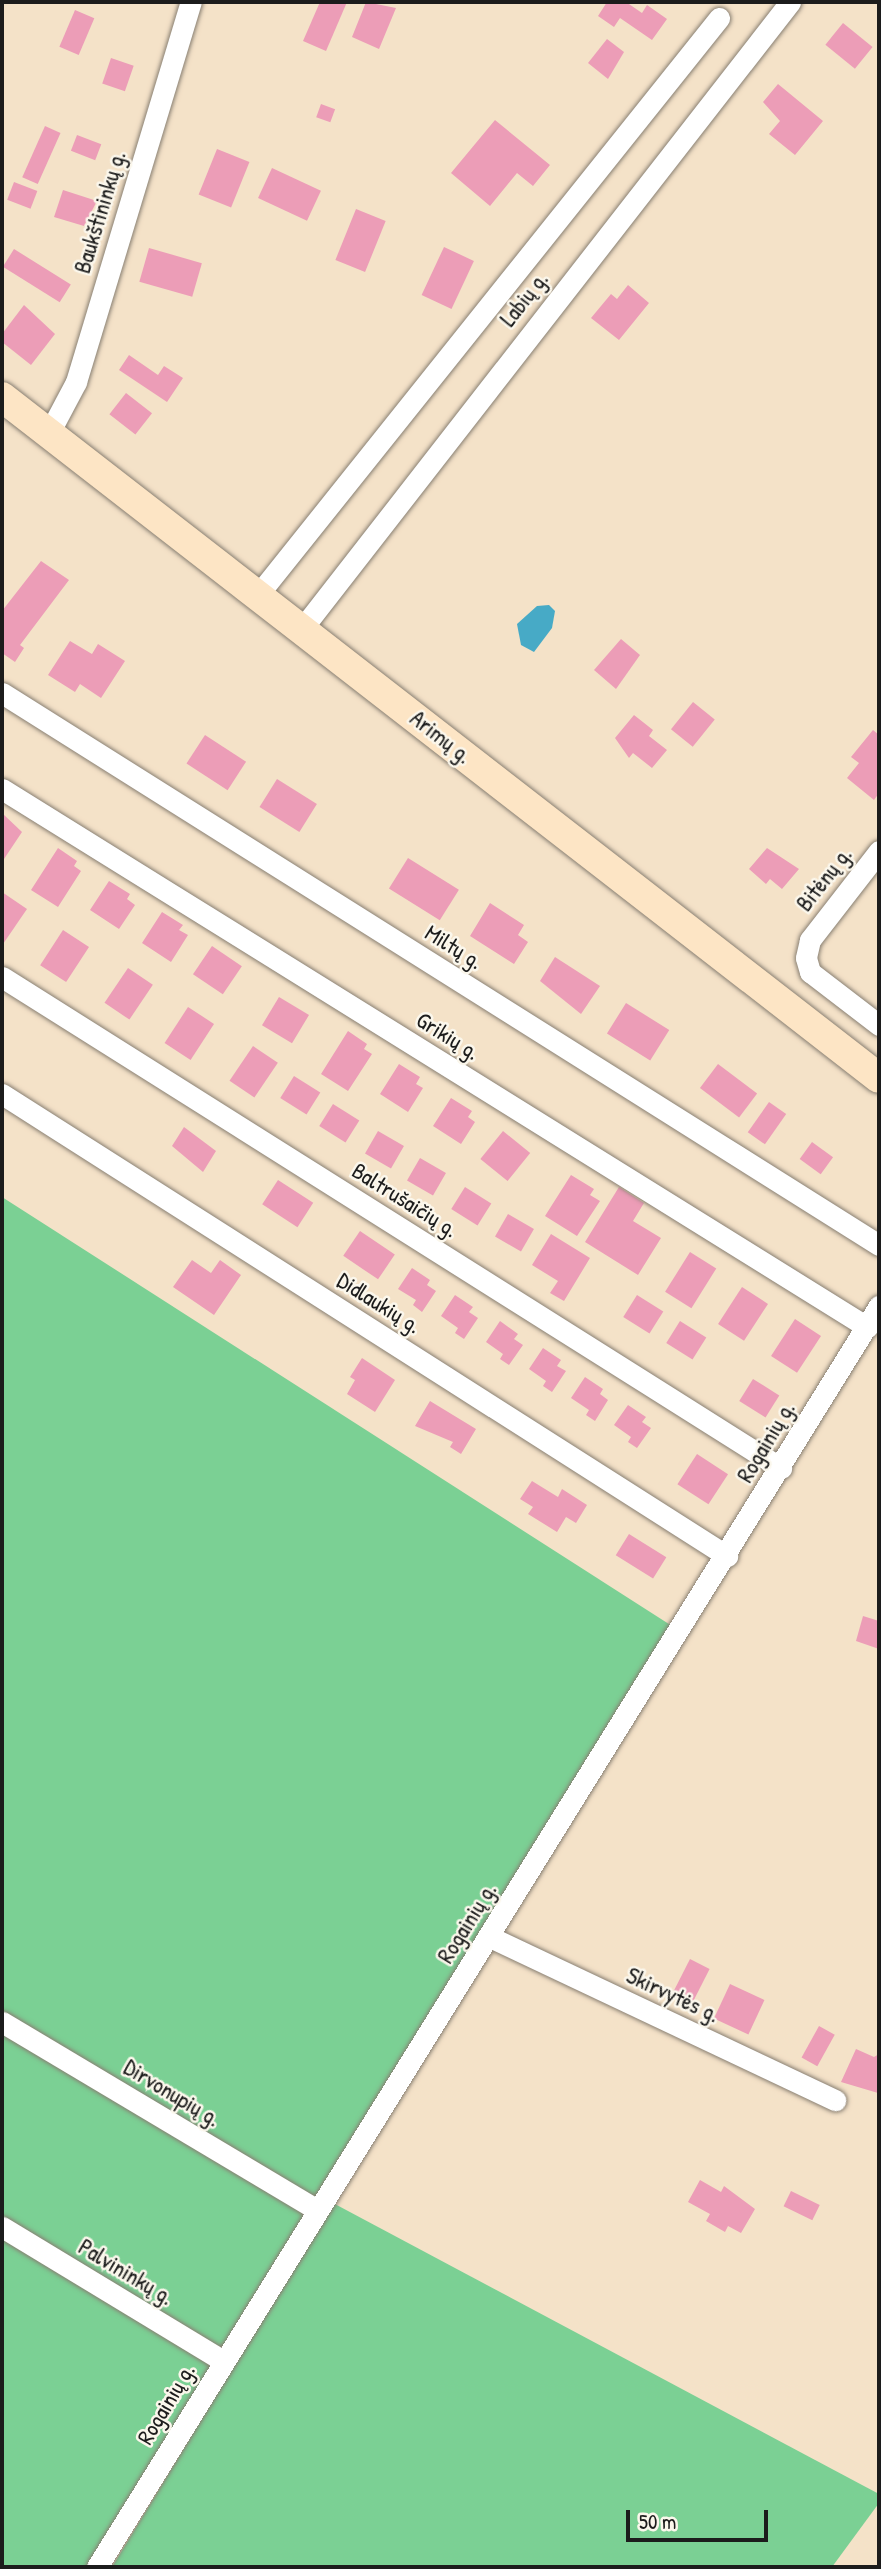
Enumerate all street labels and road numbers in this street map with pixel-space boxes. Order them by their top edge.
street label: Baukštininkų g. [68,147,132,277]
street label: Labių g. [494,266,554,332]
street label: Arimų g. [405,704,477,770]
street label: Bitėnų g. [790,841,858,917]
street label: Miltų g. [420,919,488,975]
street label: Grikių g. [411,1006,485,1066]
street label: Baltrušaičių g. [347,1157,463,1243]
street label: Didlaukių g. [332,1266,426,1340]
street label: Rogainių g. [731,1397,801,1487]
street label: Rogainių g. [432,1878,502,1968]
street label: Skirvytės g. [622,1961,724,2029]
street label: Dirvonupių g. [119,2053,225,2133]
street label: Palvininkų g. [74,2233,178,2311]
street label: Rogainių g. [131,2359,201,2449]

